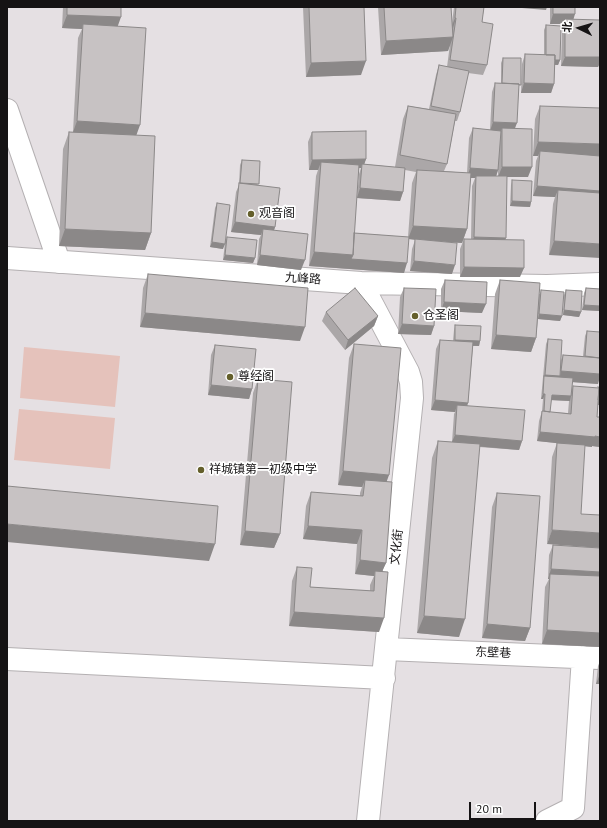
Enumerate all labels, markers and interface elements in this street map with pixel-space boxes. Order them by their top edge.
north arrow [559,8,599,48]
text: 北 [560,21,574,33]
place label: 观音阁 [259,207,295,221]
marker: 观音阁 [246,209,256,219]
street label: 九峰路 [285,271,321,287]
place label: 仓圣阁 [423,309,459,323]
marker: 仓圣阁 [410,311,420,321]
place label: 尊经阁 [238,370,274,384]
marker: 尊经阁 [225,372,235,382]
place label: 祥城镇第一初级中学 [209,463,317,477]
marker: 祥城镇第一初级中学 [196,465,206,475]
street label: 文化街 [388,528,406,566]
street label: 东壁巷 [475,645,511,661]
scale bar [471,794,538,820]
text: 20 m [476,801,502,816]

